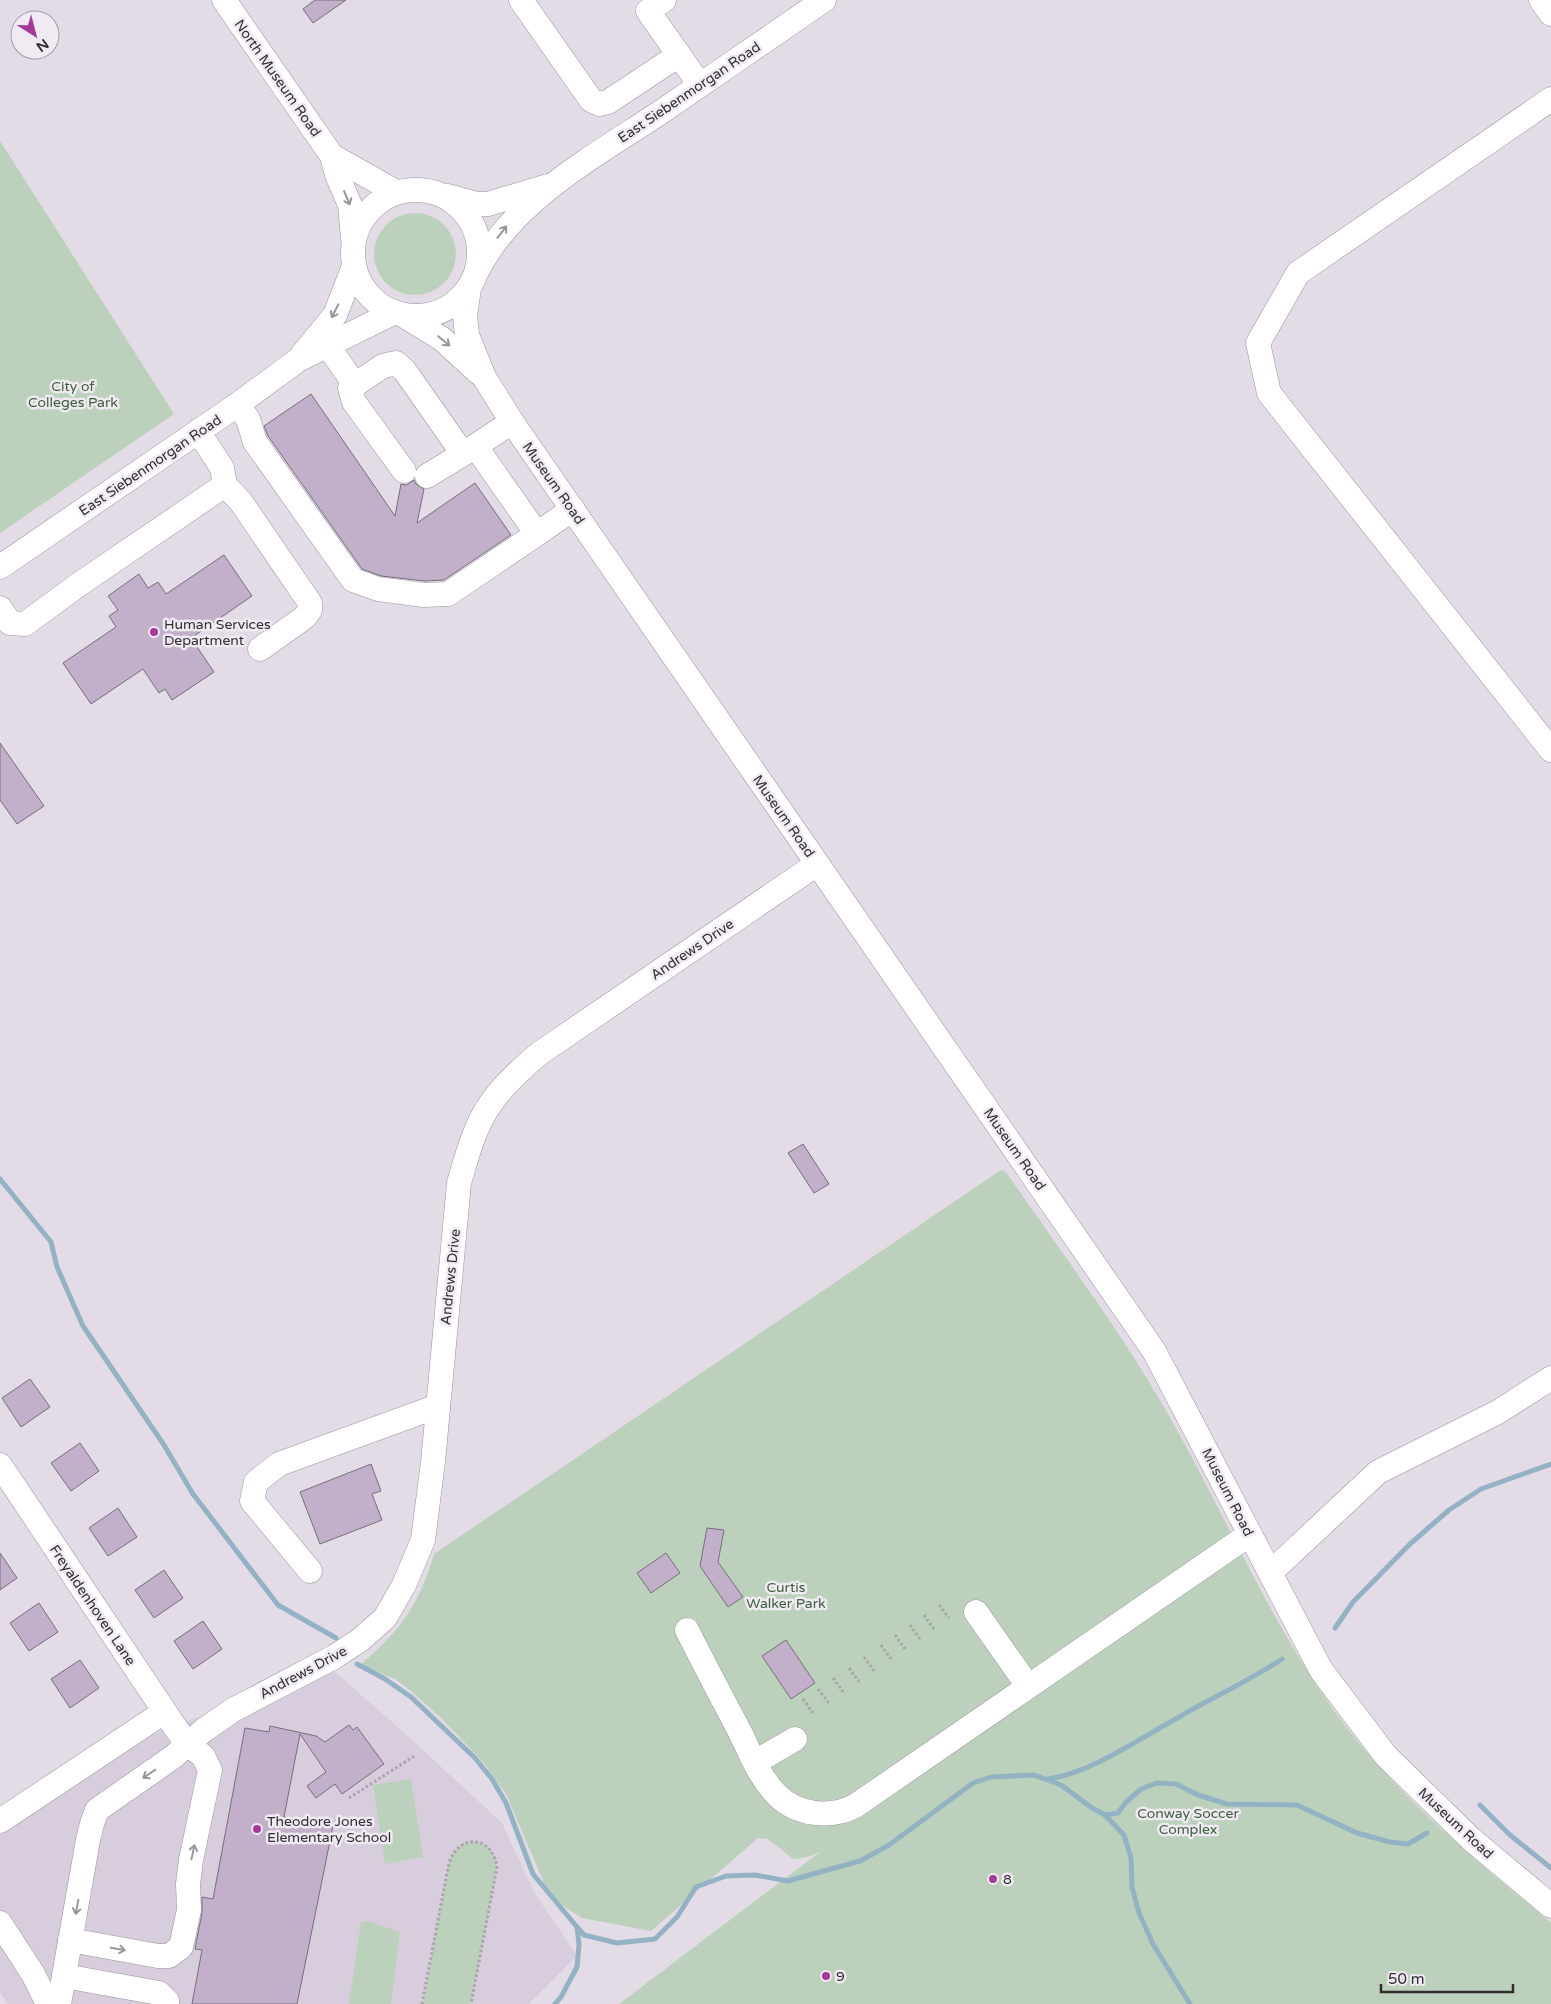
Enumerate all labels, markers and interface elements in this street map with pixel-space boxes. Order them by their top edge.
north arrow [10,10,60,60]
street label: North Museum Road [231,16,324,140]
text: N [33,35,52,55]
street label: East Siebenmorgan Road [615,38,764,146]
one-way arrow [342,190,352,205]
one-way arrow [497,226,508,239]
one-way arrow [330,303,339,318]
one-way arrow [437,335,450,346]
park label: City of Colleges Park [28,378,118,411]
street label: East Siebenmorgan Road [76,411,225,519]
street label: Museum Road [519,439,588,528]
place label: Human Services Department [164,616,271,649]
marker: Human Services Department [148,626,160,638]
street label: Museum Road [749,772,818,861]
street label: Andrews Drive [647,915,737,983]
street label: Museum Road [980,1105,1049,1194]
street label: Andrews Drive [437,1228,464,1326]
street label: Museum Road [1198,1445,1257,1539]
street label: Freyaldenhoven Lane [46,1542,139,1669]
park label: Curtis Walker Park [746,1579,826,1612]
street label: Andrews Drive [257,1642,350,1703]
one-way arrow [142,1769,156,1779]
street label: Museum Road [1414,1784,1497,1863]
park label: Conway Soccer Complex [1137,1805,1239,1838]
place label: Theodore Jones Elementary School [267,1813,391,1846]
marker: Theodore Jones Elementary School [251,1823,263,1835]
one-way arrow [189,1845,198,1861]
place label: 8 [1003,1871,1012,1888]
marker: 8 [987,1873,999,1885]
one-way arrow [71,1899,81,1915]
one-way arrow [110,1945,126,1955]
scale bar [1381,1962,1514,1994]
place label: 9 [836,1968,845,1985]
marker: 9 [820,1970,832,1982]
text: 50 m [1388,1970,1425,1988]

